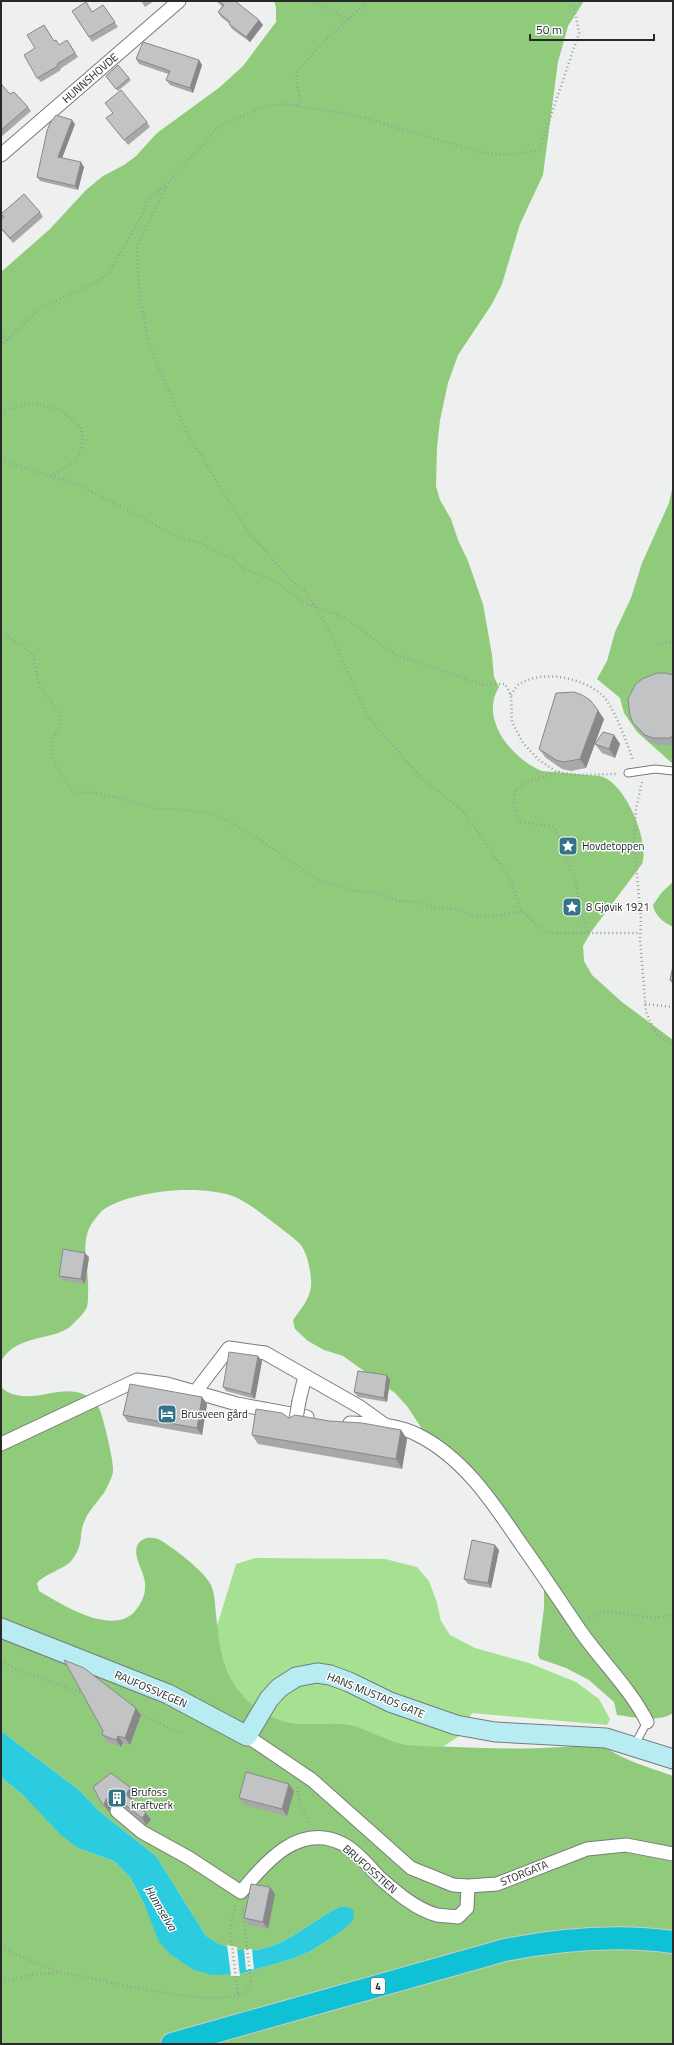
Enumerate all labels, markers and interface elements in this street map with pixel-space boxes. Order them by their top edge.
scale bar [530,16,654,42]
text: 50 m [536,20,562,39]
street label: HUNNSHOVDE [59,49,121,107]
place icon: Hovdetoppen [557,835,579,857]
place label: Hovdetoppen [582,838,644,854]
place icon: 8 Gjøvik 1921 [561,896,583,918]
place label: 8 Gjøvik 1921 [586,899,650,915]
hotel icon: Brusveen gård [156,1403,178,1425]
place label: Brusveen gård [181,1406,248,1422]
street label: RAUFOSSVEGEN [112,1666,190,1712]
street label: HANS MUSTADS GATE [325,1668,427,1722]
place label: Brufoss kraftverk [131,1784,174,1813]
building icon: Brufoss kraftverk [106,1787,128,1809]
street label: BRUFOSSTIEN [339,1841,401,1897]
street label: STORGATA [498,1856,551,1890]
water label: Hunnselva [140,1882,183,1935]
road number: 4 [371,1978,385,1994]

